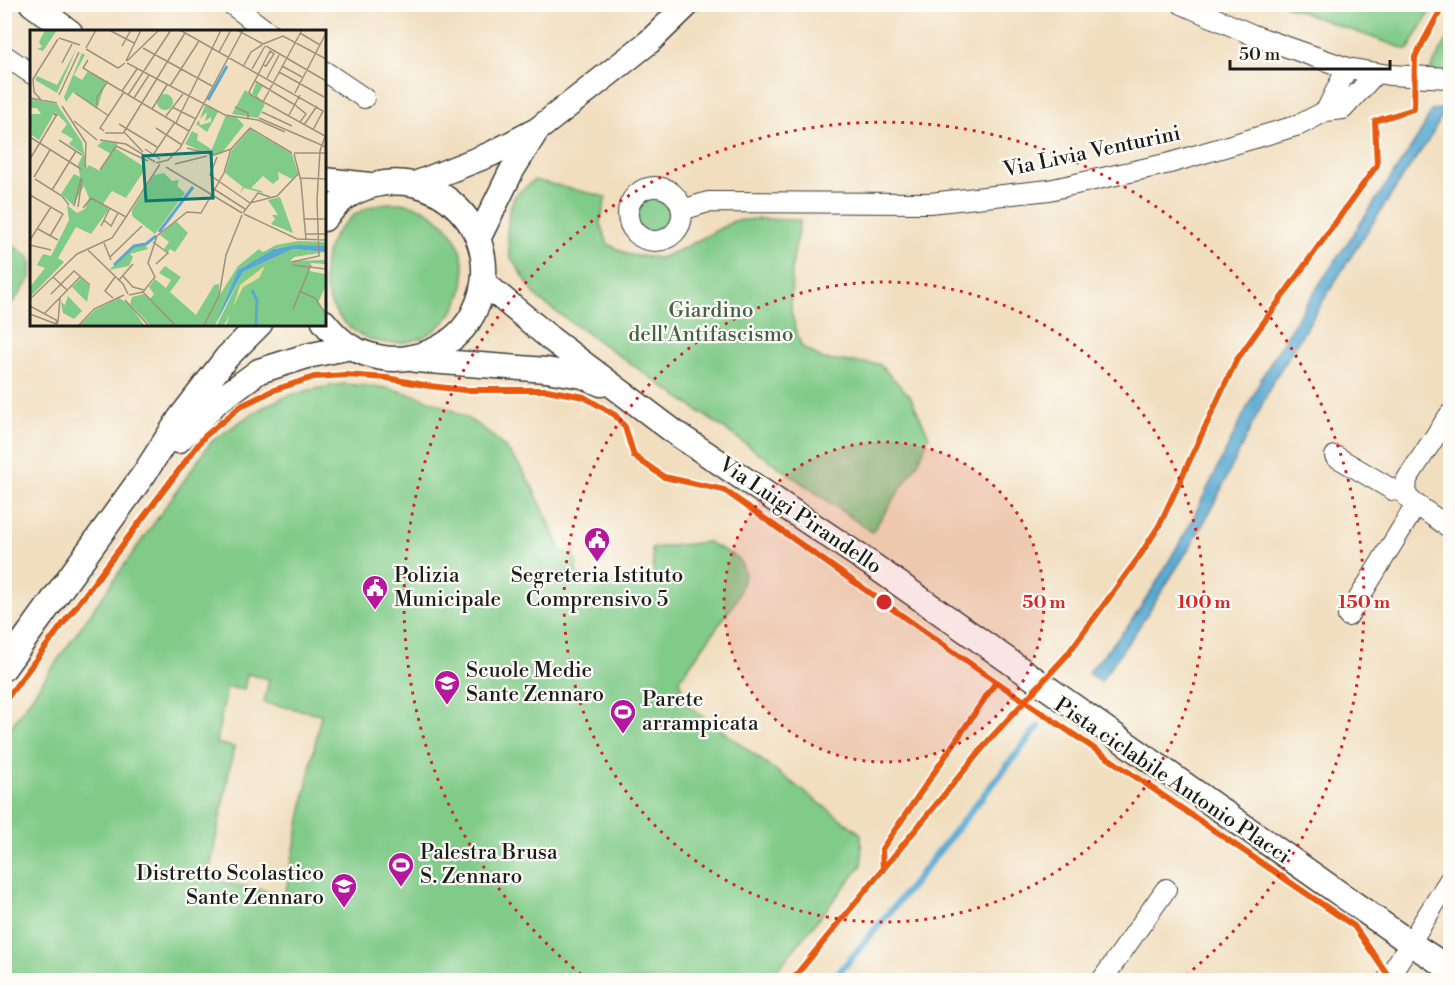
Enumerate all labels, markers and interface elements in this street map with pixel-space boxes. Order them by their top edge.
inset map [30,30,326,326]
scale bar [1230,33,1390,71]
text: 50 m [1239,43,1281,66]
street label: Via Livia Venturini [1000,121,1183,184]
park label: Giardino dell'Antifascismo [628,298,794,348]
street label: Via Luigi Pirandello [713,451,886,580]
public building icon: Segreteria Istituto Comprensivo 5 [582,525,612,563]
place label: Polizia Municipale [394,563,501,613]
place label: Segreteria Istituto Comprensivo 5 [511,563,683,613]
public building icon: Polizia Municipale [360,573,390,611]
text: 50 m [1022,591,1066,614]
text: 100 m [1177,591,1231,614]
text: 150 m [1338,591,1391,614]
centre of rings [874,592,894,612]
place label: Scuole Medie Sante Zennaro [466,658,604,708]
school or university icon: Scuole Medie Sante Zennaro [432,668,462,706]
place label: Parete arrampicata [642,687,759,737]
street label: Pista ciclabile Antonio Placci [1049,692,1295,870]
sports icon: Parete arrampicata [608,697,638,735]
place label: Palestra Brusa S. Zennaro [420,840,558,890]
sports icon: Palestra Brusa S. Zennaro [386,850,416,888]
place label: Distretto Scolastico Sante Zennaro [136,861,324,911]
school or university icon: Distretto Scolastico Sante Zennaro [329,871,359,909]

